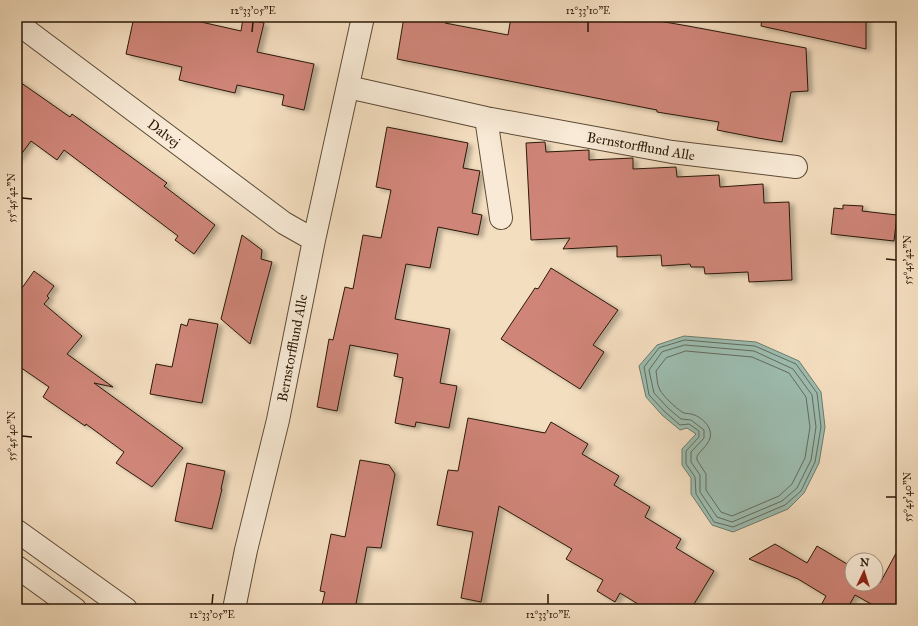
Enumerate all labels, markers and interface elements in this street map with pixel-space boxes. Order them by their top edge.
text: 12°33'05"E [230,5,276,17]
text: 12°33'10"E [566,5,610,17]
street label: Dalvej [144,116,183,151]
street label: Bernstorfflund Alle [586,129,696,164]
text: 55°45'42"N [6,173,18,223]
text: 55°45'42"N [902,235,914,285]
street label: Bernstorfflund Alle [274,293,311,403]
text: 55°45'40"N [6,410,18,461]
text: 55°45'40"N [902,471,914,522]
north arrow [844,552,884,592]
text: N [860,556,870,569]
text: 12°33'05"E [189,609,235,621]
text: 12°33'10"E [526,609,570,621]

